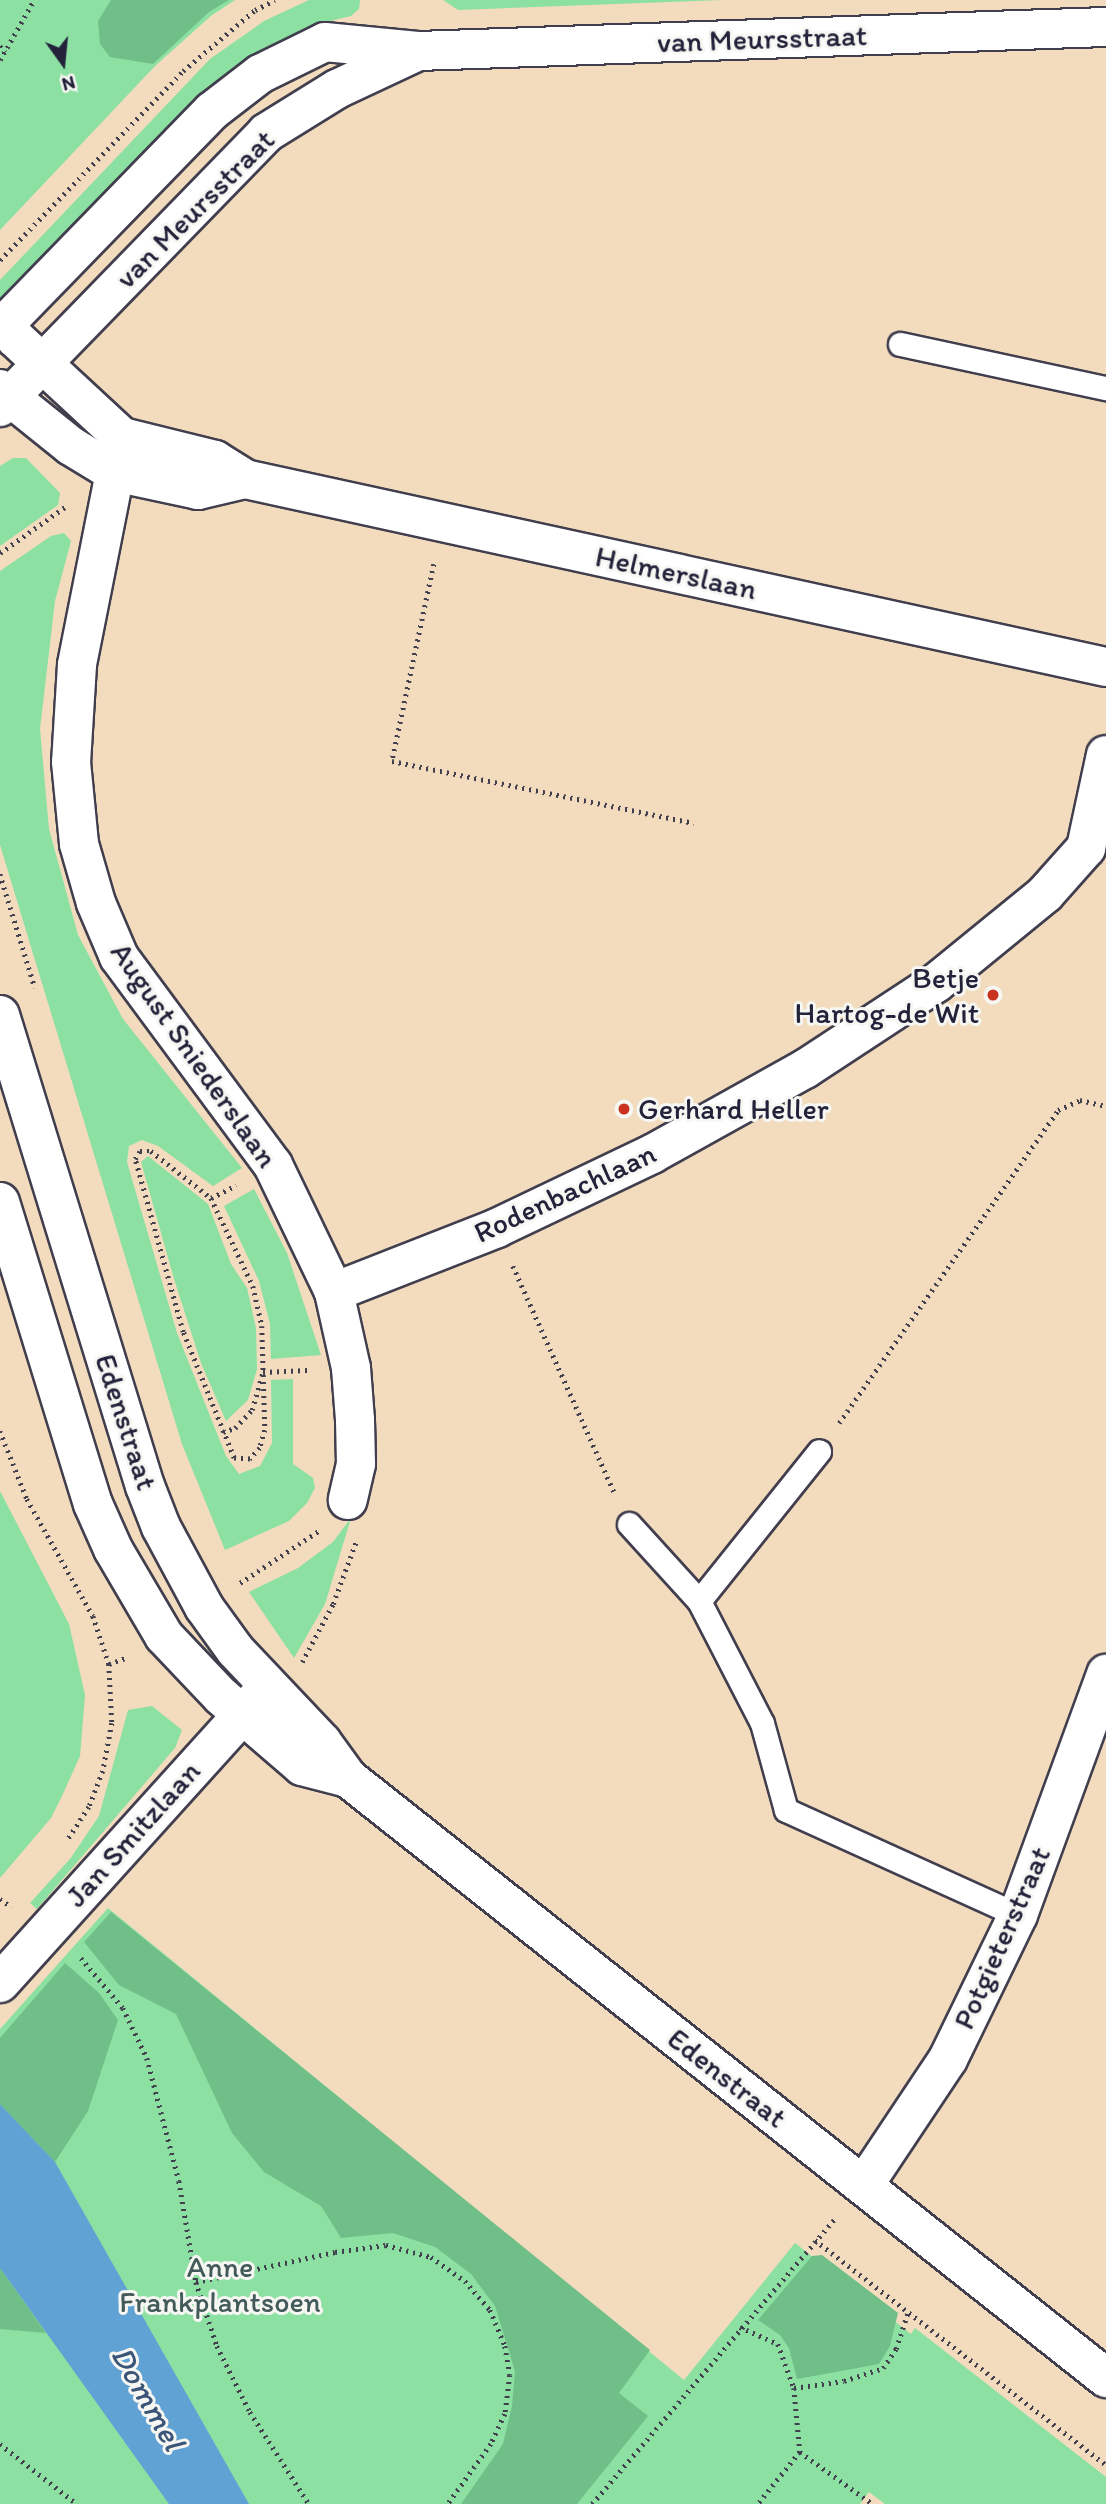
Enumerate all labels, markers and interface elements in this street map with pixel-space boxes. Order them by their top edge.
street label: van Meursstraat [656,17,868,61]
north arrow [28,28,98,98]
text: N [59,71,78,97]
street label: van Meursstraat [108,122,282,296]
street label: Helmerslaan [592,538,760,608]
street label: August Sniederslaan [103,936,285,1174]
place label: Betje Hartog-de Wit [794,960,979,1030]
marker: Betje Hartog-de Wit [985,987,1001,1003]
place label: Gerhard Heller [638,1091,828,1127]
marker: Gerhard Heller [616,1101,632,1117]
street label: Rodenbachlaan [468,1135,662,1251]
street label: Edenstraat [87,1349,165,1495]
street label: Jan Smitzlaan [58,1754,208,1914]
street label: Potgieterstraat [946,1841,1058,2035]
street label: Edenstraat [660,2020,794,2136]
park label: Anne Frankplantsoen [119,2249,321,2320]
water label: Dommel [103,2339,193,2457]

